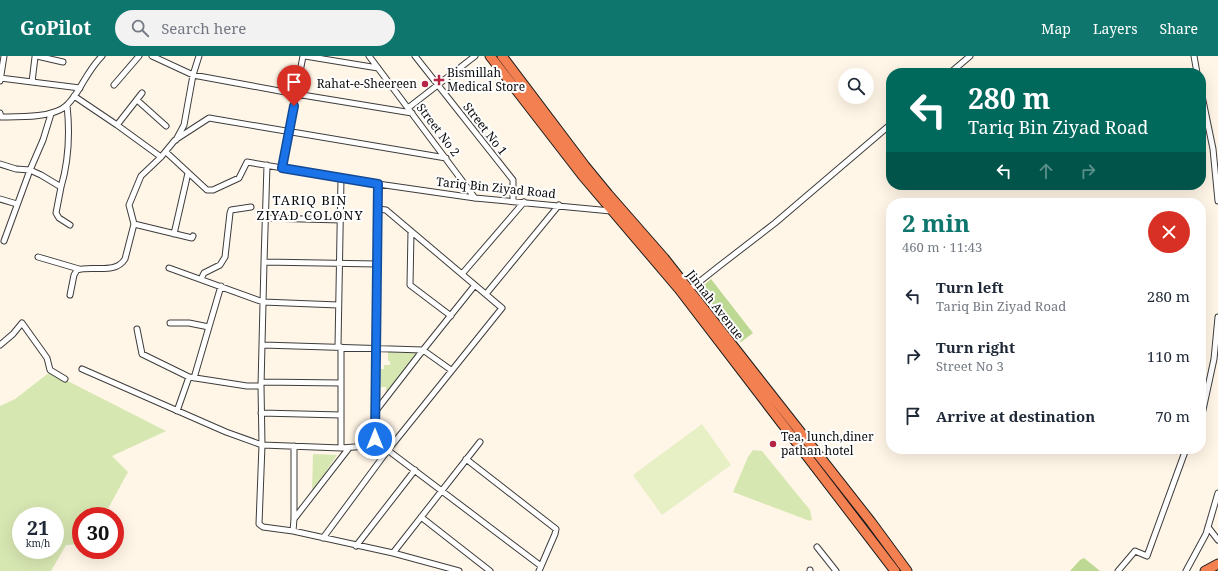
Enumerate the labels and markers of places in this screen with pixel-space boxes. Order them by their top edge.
place label: Bismillah Medical Store [447,64,525,95]
pin [277,65,311,106]
place label: Rahat-e-Sheereen [317,75,417,92]
marker: Bismillah Medical Store [434,75,444,85]
marker: Rahat-e-Sheereen [420,79,430,89]
place label: Tea, lunch,diner pathan hotel [781,428,874,459]
marker: Tea, lunch,diner pathan hotel [768,439,778,449]

